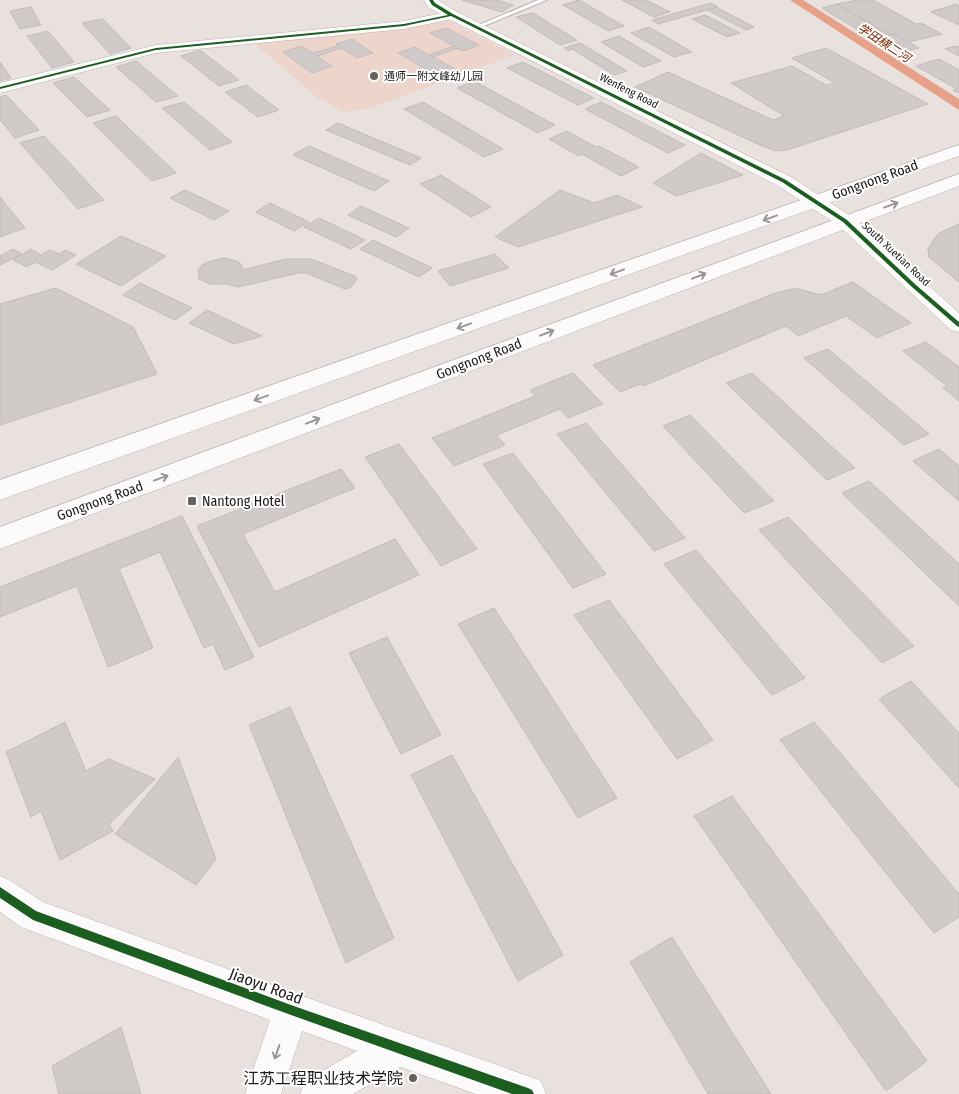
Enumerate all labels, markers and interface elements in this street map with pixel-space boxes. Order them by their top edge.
water label: 学田横二河 [855,21,915,66]
marker: 通师一附文峰幼儿园 [368,70,380,82]
place label: 通师一附文峰幼儿园 [384,70,483,83]
street label: Wenfeng Road [597,71,661,111]
street label: Gongnong Road [830,157,920,203]
one-way arrow [883,200,898,209]
one-way arrow [763,213,779,223]
street label: South Xuetian Road [859,219,933,289]
one-way arrow [610,268,626,277]
one-way arrow [691,271,706,280]
one-way arrow [457,322,472,331]
one-way arrow [539,328,554,337]
street label: Gongnong Road [434,335,524,383]
one-way arrow [254,394,270,403]
one-way arrow [305,416,320,425]
one-way arrow [152,473,168,482]
street label: Gongnong Road [55,478,145,524]
place label: Nantong Hotel [202,493,285,510]
marker: Nantong Hotel [186,495,198,507]
street label: Jiaoyu Road [227,964,305,1008]
one-way arrow [272,1044,281,1059]
place label: 江苏工程职业技术学院 [243,1069,403,1088]
marker: 江苏工程职业技术学院 [407,1072,419,1084]

